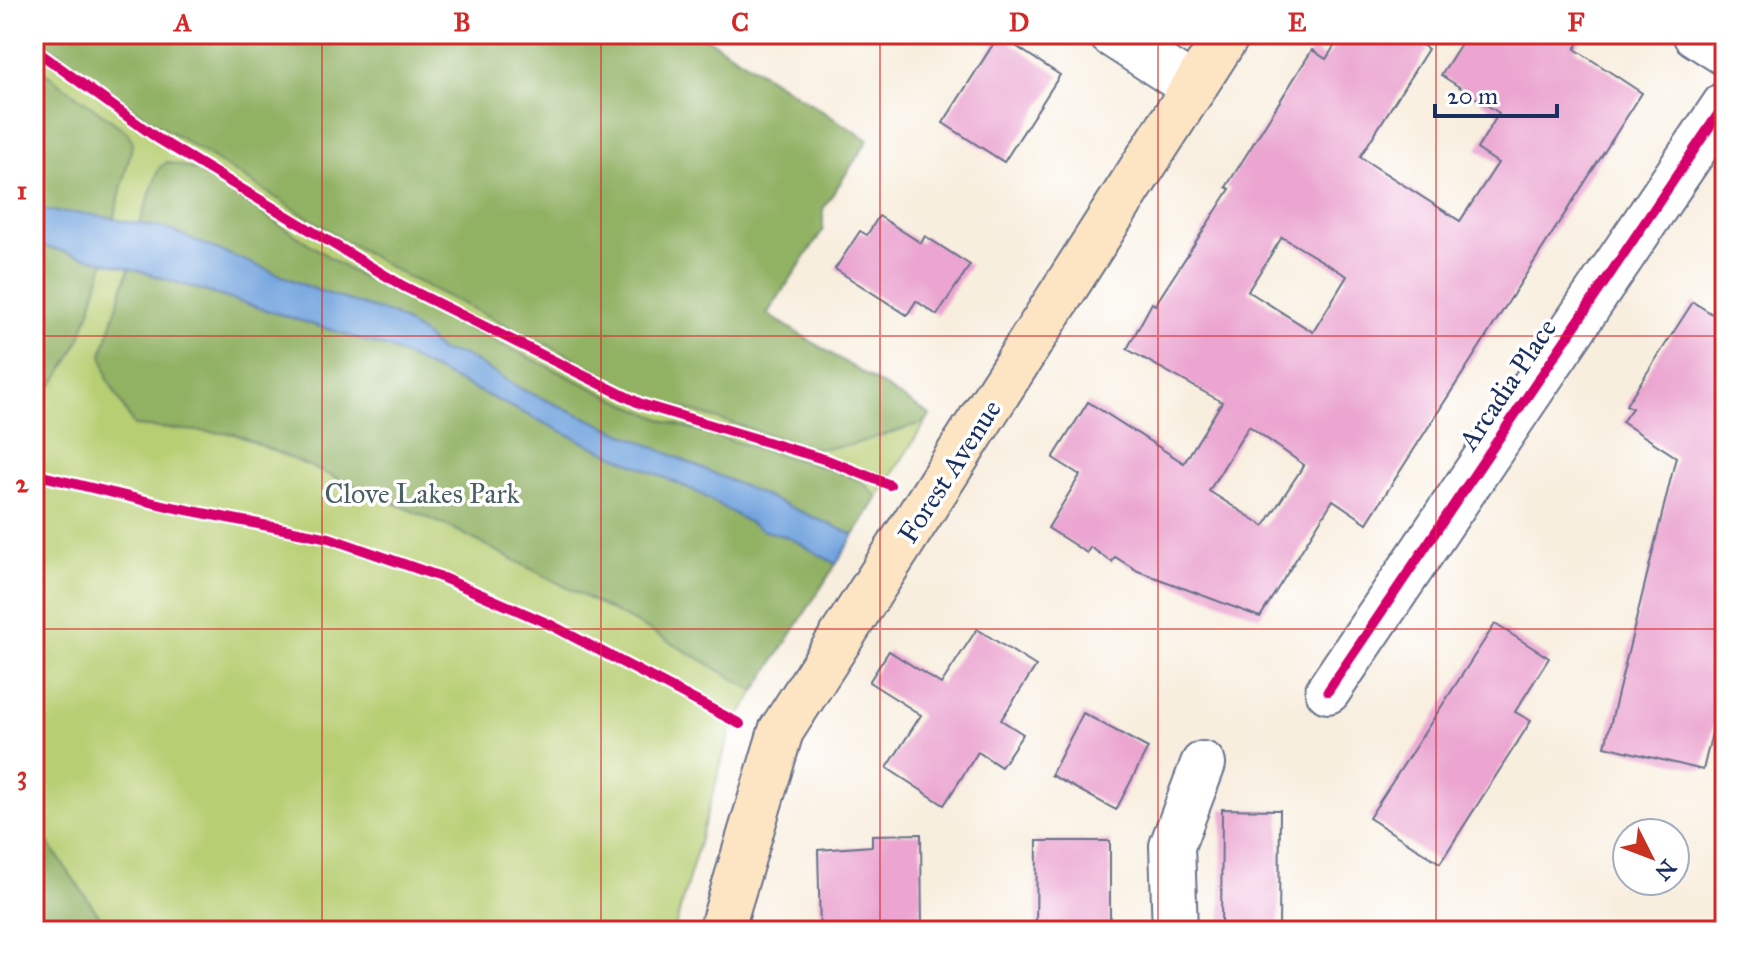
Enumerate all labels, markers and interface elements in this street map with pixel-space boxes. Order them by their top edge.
text: A [172,6,192,38]
text: B [453,6,471,38]
text: C [731,6,749,38]
text: D [1009,6,1029,38]
text: E [1288,6,1307,38]
text: F [1568,6,1585,38]
scale bar [1435,68,1557,118]
text: 20 m [1447,81,1498,111]
text: 1 [17,174,27,206]
street label: Arcadia Place [1450,312,1564,458]
street label: Forest Avenue [890,393,1009,550]
text: 2 [16,467,30,499]
park label: Clove Lakes Park [324,476,520,511]
text: 3 [17,759,27,791]
north arrow [1611,817,1691,897]
text: N [1649,854,1682,886]

